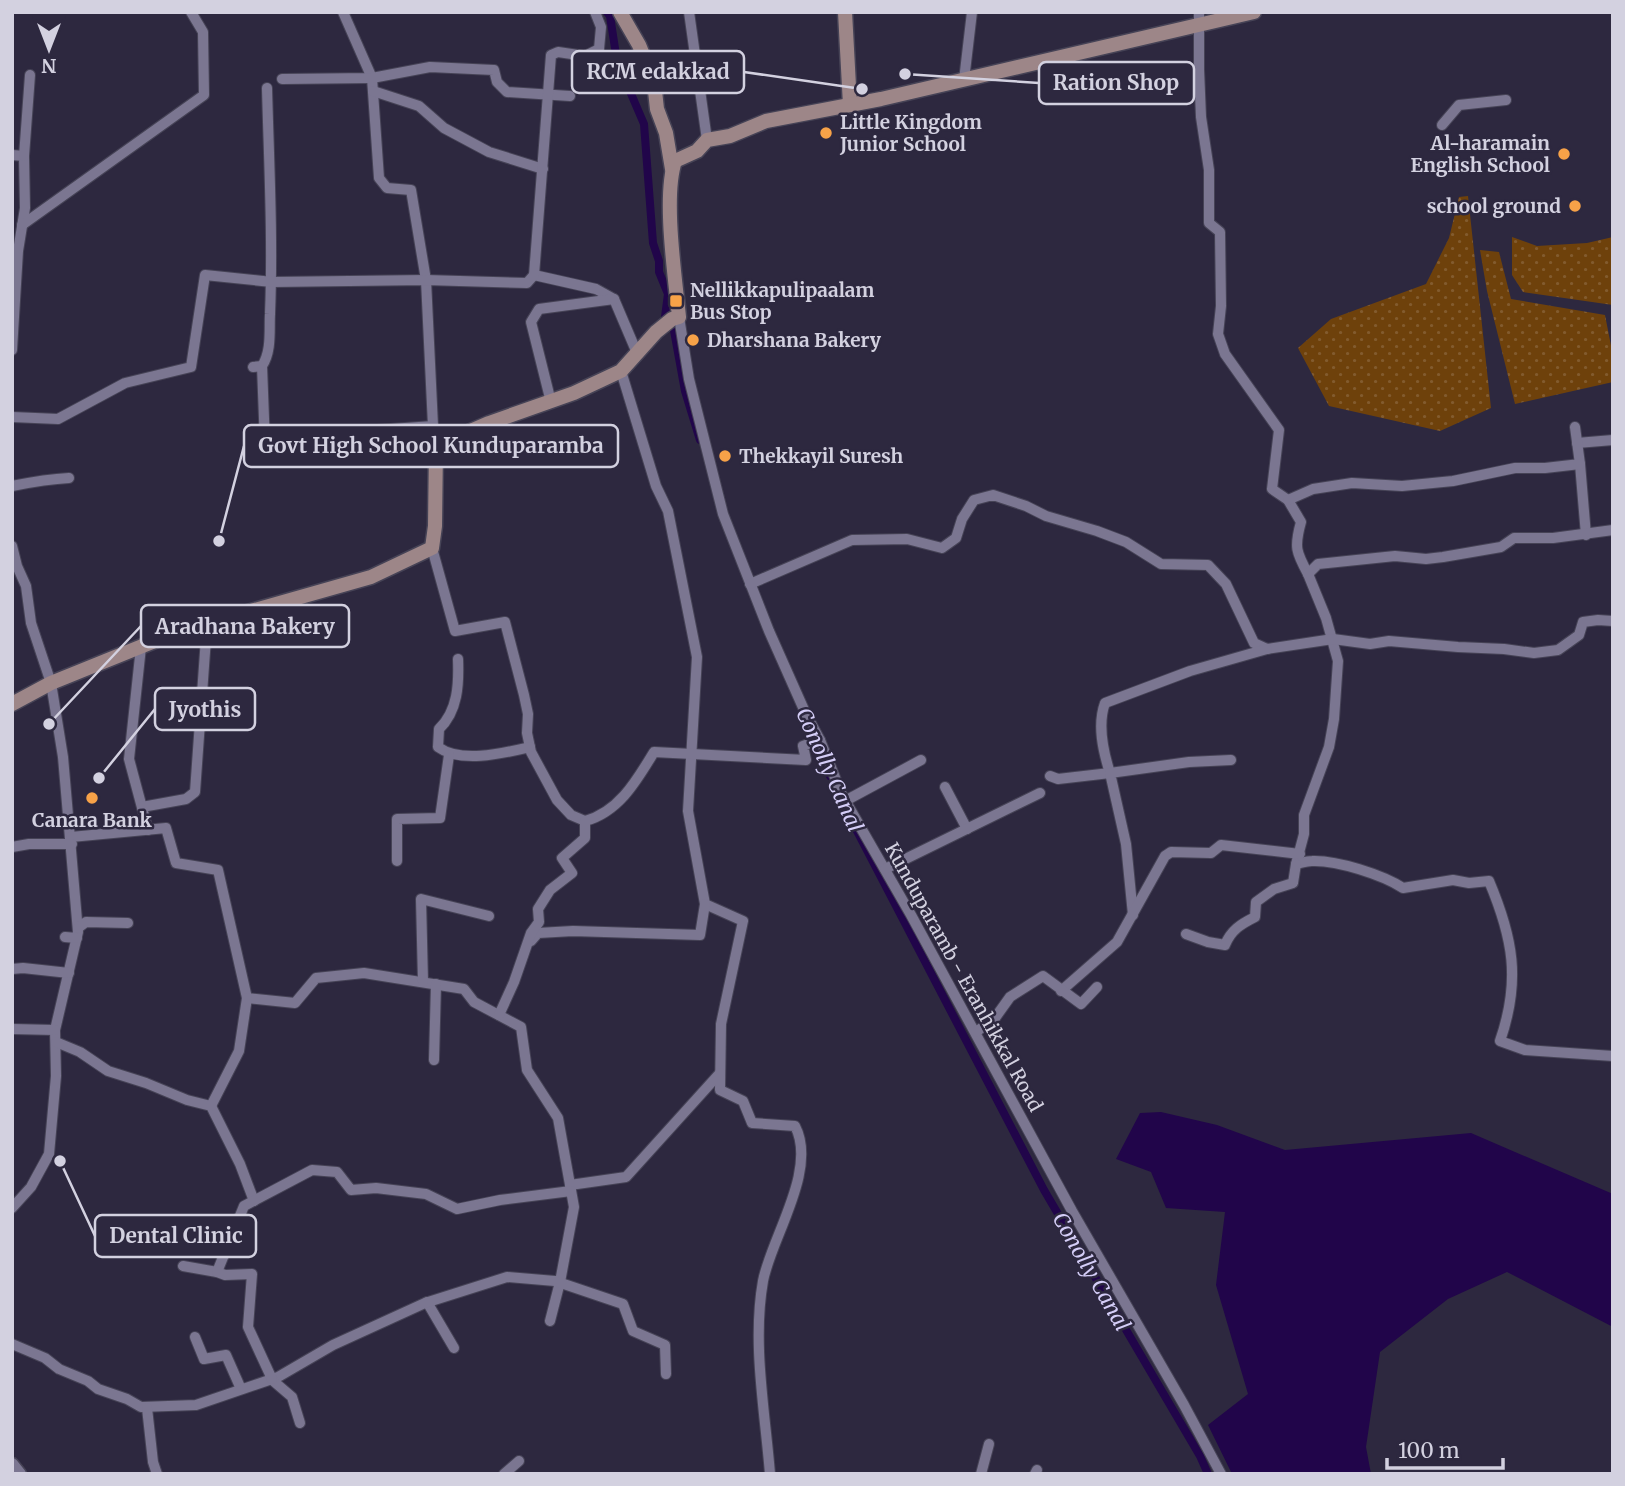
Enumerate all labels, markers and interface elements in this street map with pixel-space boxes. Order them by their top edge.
north arrow [14,14,84,84]
callout: RCM edakkad [572,51,744,93]
text: N [41,54,57,78]
text: RCM edakkad [586,58,730,85]
callout: Ration Shop [1039,62,1194,104]
text: Ration Shop [1053,69,1179,96]
place label: Little Kingdom Junior School [839,110,982,156]
marker: Little Kingdom Junior School [818,125,834,141]
place label: Al-haramain English School [1411,131,1550,177]
marker: Al-haramain English School [1556,146,1572,162]
place label: school ground [1427,194,1561,218]
marker: school ground [1567,198,1583,214]
place label: Nellikkapulipaalam Bus Stop [690,278,874,324]
marker: Nellikkapulipaalam Bus Stop [668,293,684,309]
place label: Dharshana Bakery [707,328,882,352]
marker: Dharshana Bakery [685,332,701,348]
callout: Govt High School Kunduparamba [244,425,618,467]
text: Govt High School Kunduparamba [258,432,604,459]
place label: Thekkayil Suresh [739,444,904,468]
marker: Thekkayil Suresh [717,448,733,464]
callout: Aradhana Bakery [141,605,349,647]
text: Aradhana Bakery [154,613,335,640]
callout: Jyothis [155,688,255,730]
text: Jyothis [168,696,242,723]
water label: Conolly Canal [790,703,869,836]
marker: Canara Bank [84,790,100,806]
place label: Canara Bank [32,808,153,832]
street label: Kunduparamb - Eranhikkal Road [880,838,1048,1116]
water label: Conolly Canal [1046,1207,1136,1336]
callout: Dental Clinic [95,1215,256,1257]
text: Dental Clinic [109,1222,243,1249]
scale bar [1387,1426,1502,1470]
text: 100 m [1398,1437,1460,1464]

